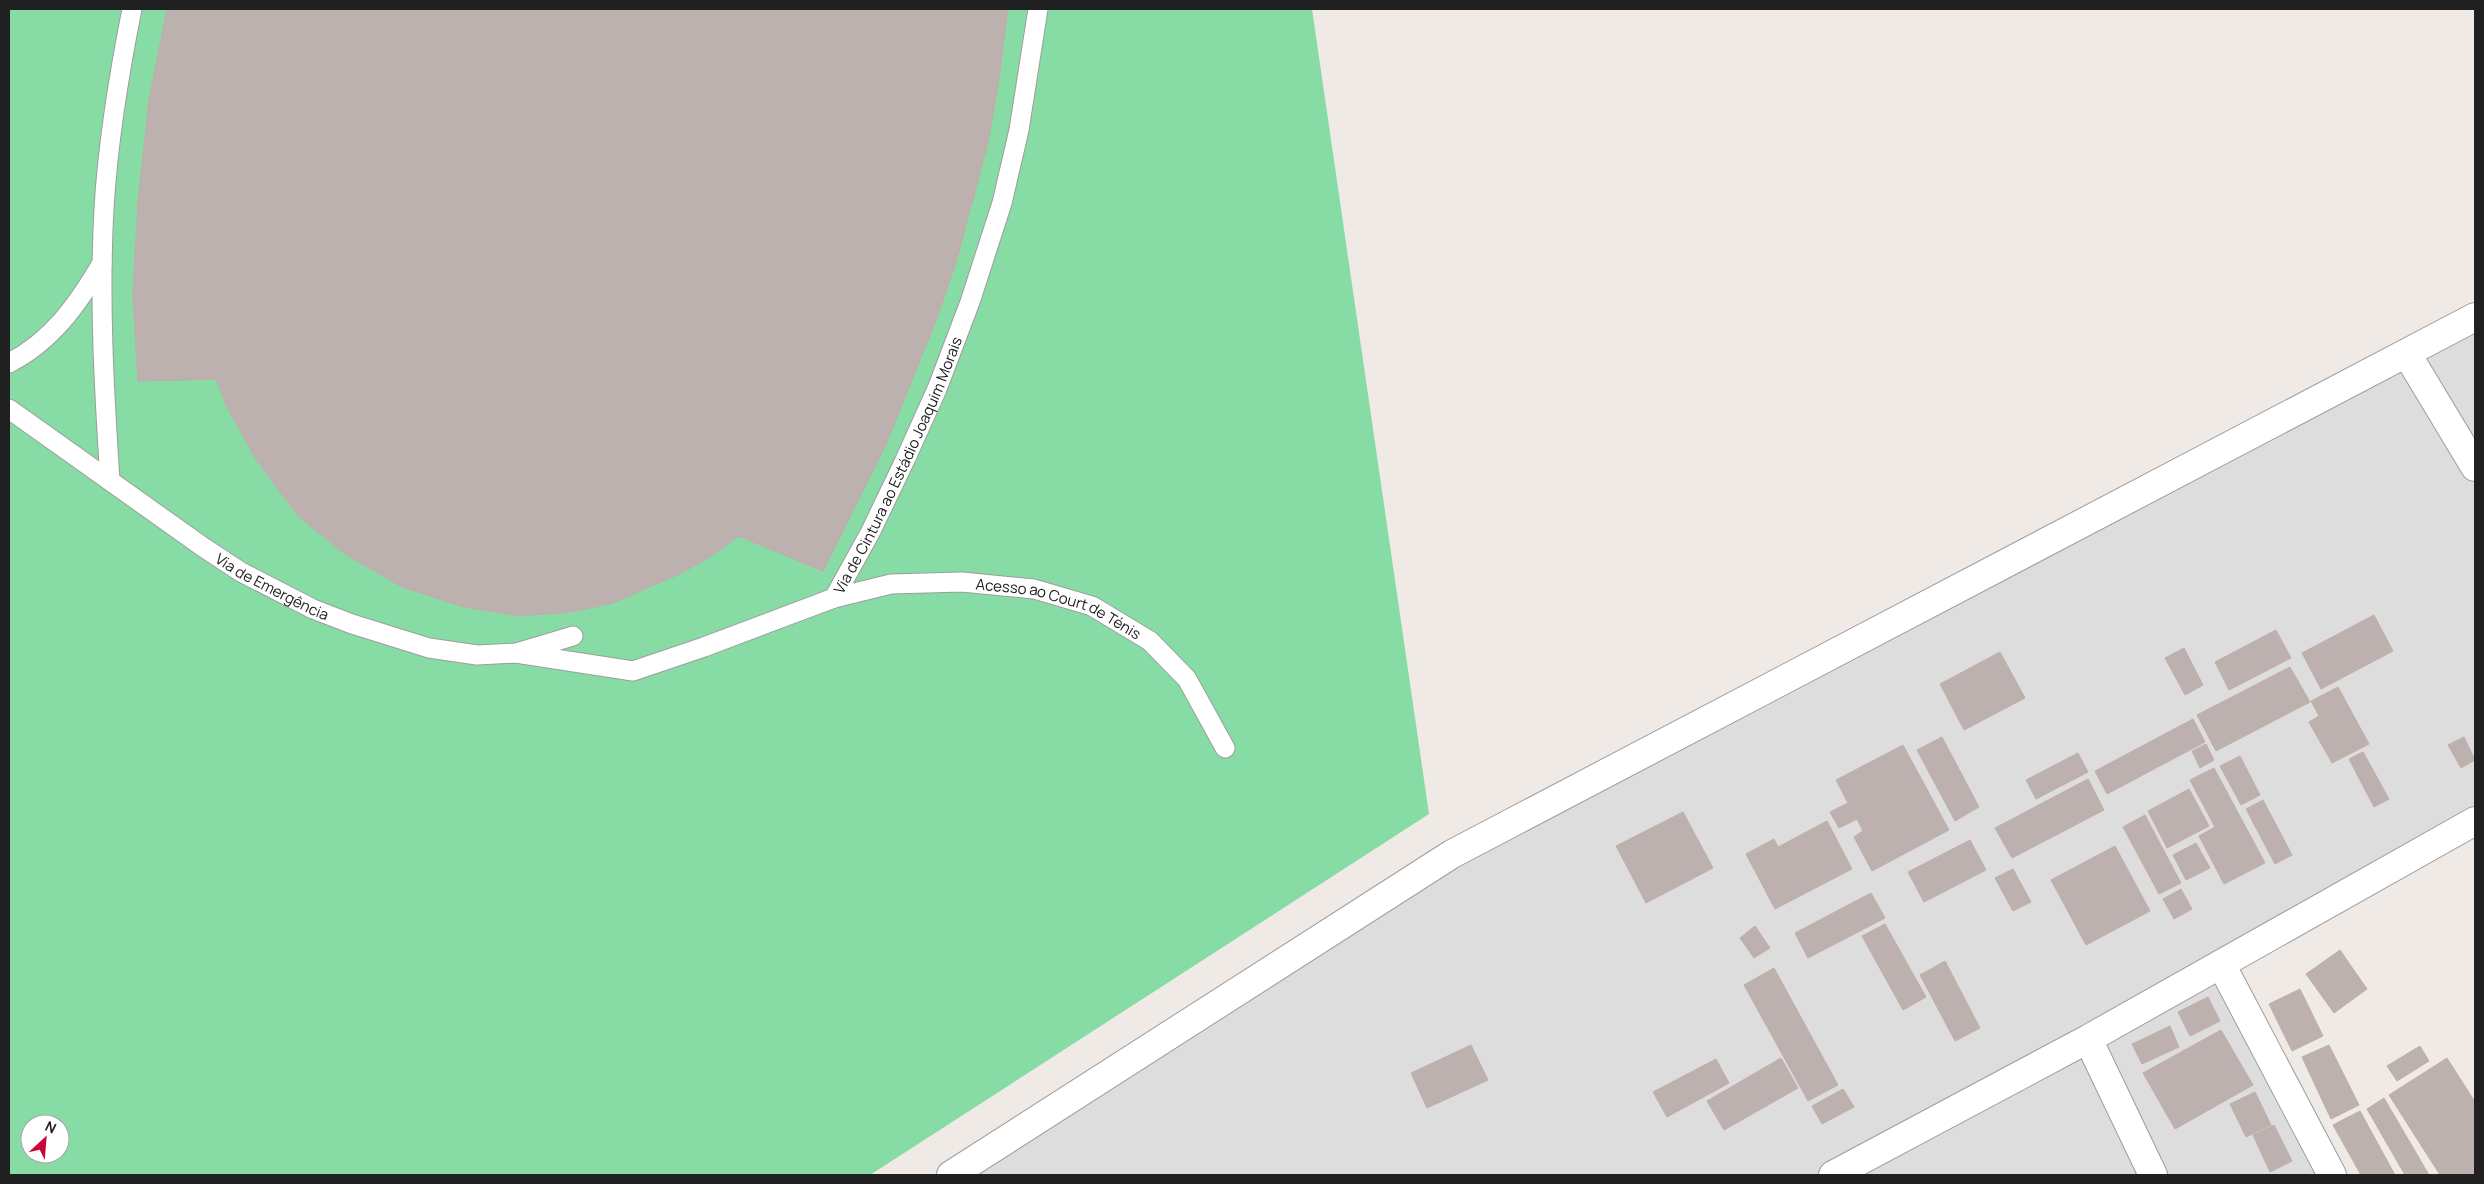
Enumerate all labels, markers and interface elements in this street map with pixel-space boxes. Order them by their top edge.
street label: Via de Cintura ao Estádio Joaquim Morais [828,333,967,597]
street label: Via de Emergência [212,548,332,625]
street label: Acesso ao Court de Ténis [975,573,1145,644]
north arrow [20,1114,70,1164]
text: N [42,1116,60,1138]

